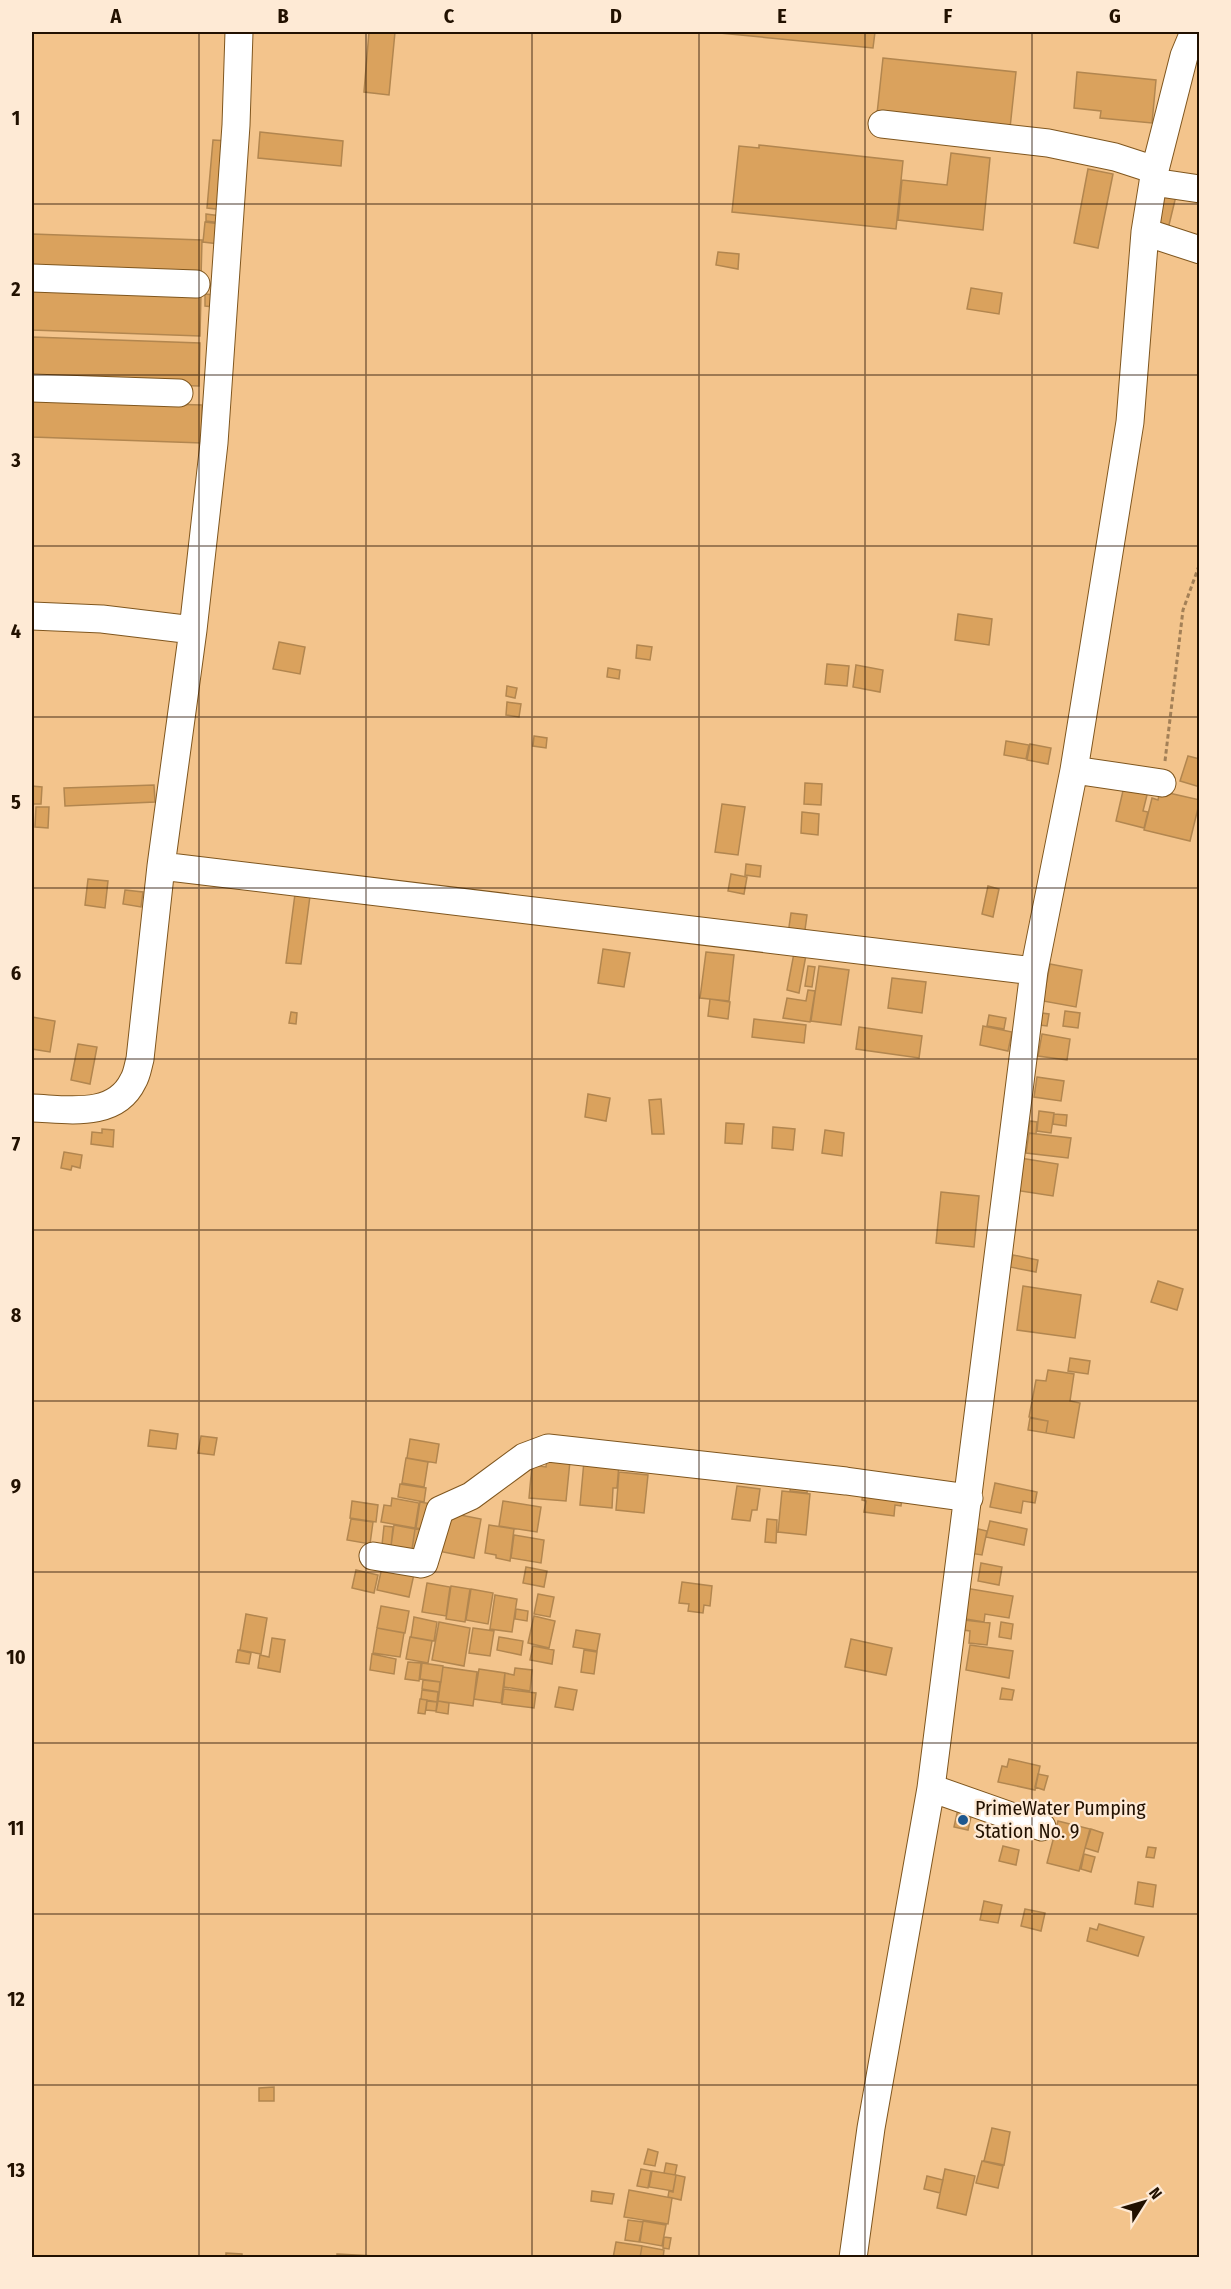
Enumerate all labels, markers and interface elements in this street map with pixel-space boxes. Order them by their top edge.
text: A [110,4,123,28]
text: B [277,4,289,28]
text: C [444,4,455,28]
text: D [610,4,622,28]
text: E [777,4,787,28]
text: F [944,4,953,28]
text: G [1109,4,1121,28]
text: 1 [12,106,20,130]
text: 2 [10,277,21,301]
text: 3 [10,448,21,472]
text: 4 [11,619,21,643]
text: 5 [11,790,21,814]
text: 6 [11,961,21,985]
text: 7 [12,1132,21,1156]
text: 8 [11,1303,22,1327]
text: 9 [11,1474,21,1498]
text: 10 [6,1645,26,1669]
place label: PrimeWater Pumping Station No. 9 [975,1796,1146,1843]
marker: PrimeWater Pumping Station No. 9 [956,1813,970,1827]
text: 11 [8,1816,24,1840]
text: 12 [7,1987,25,2011]
text: 13 [7,2158,25,2182]
north arrow [1114,2172,1174,2232]
text: N [1145,2184,1166,2203]

